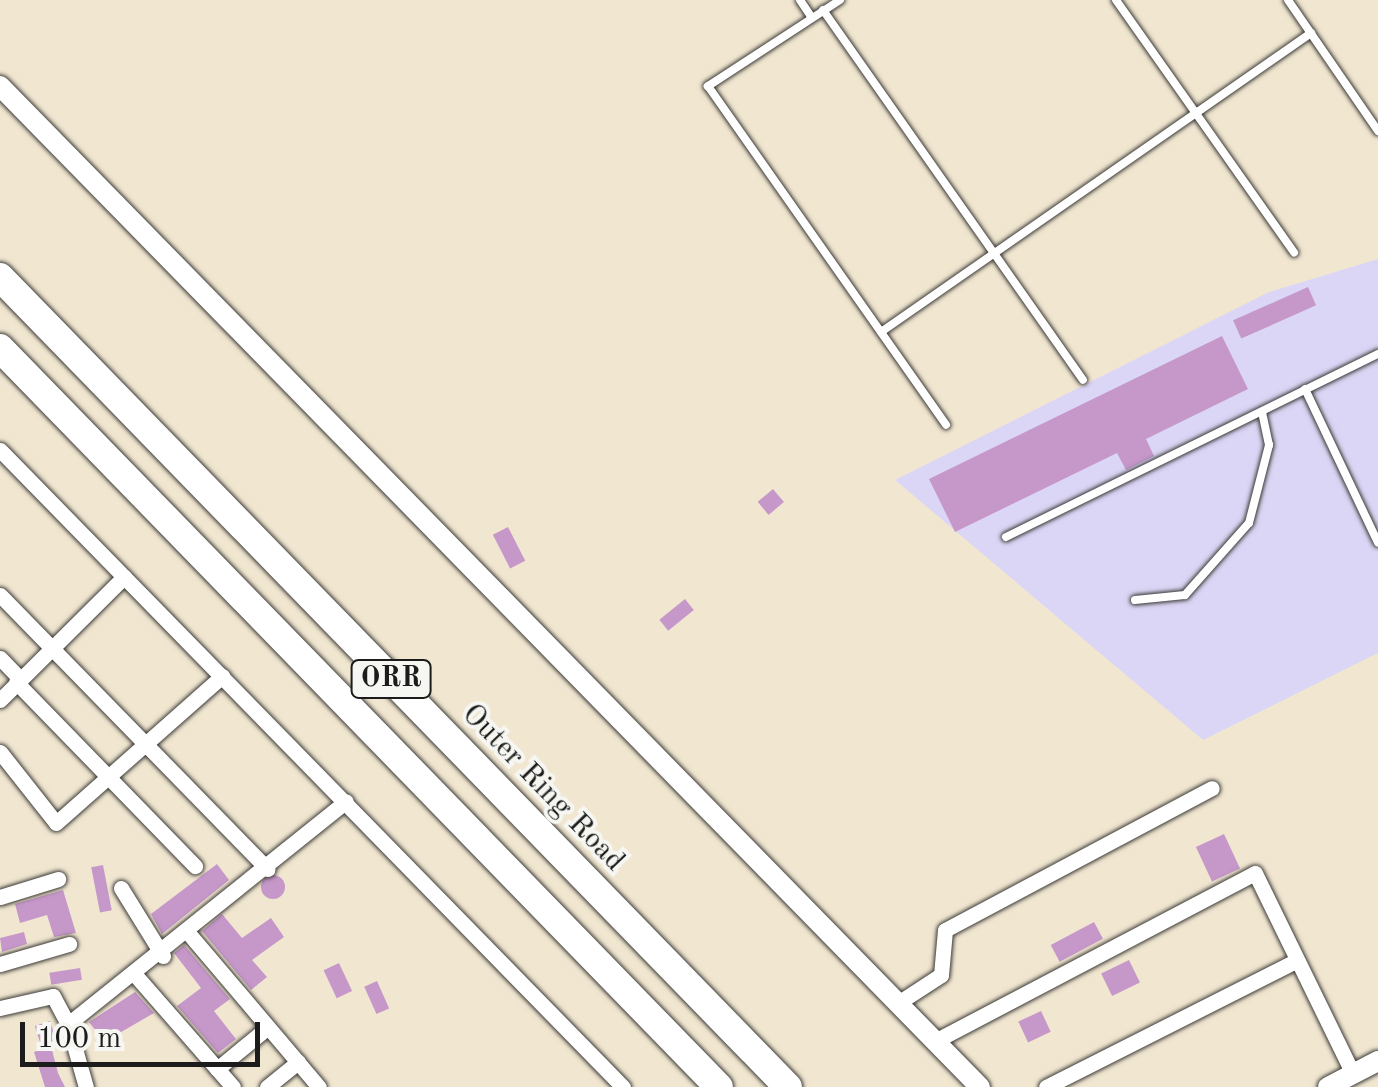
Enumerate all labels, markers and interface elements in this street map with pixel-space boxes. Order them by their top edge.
road number: ORR [348,656,434,702]
street label: Outer Ring Road [454,697,632,879]
scale bar [25,1002,265,1064]
text: 100 m [37,1024,121,1054]

